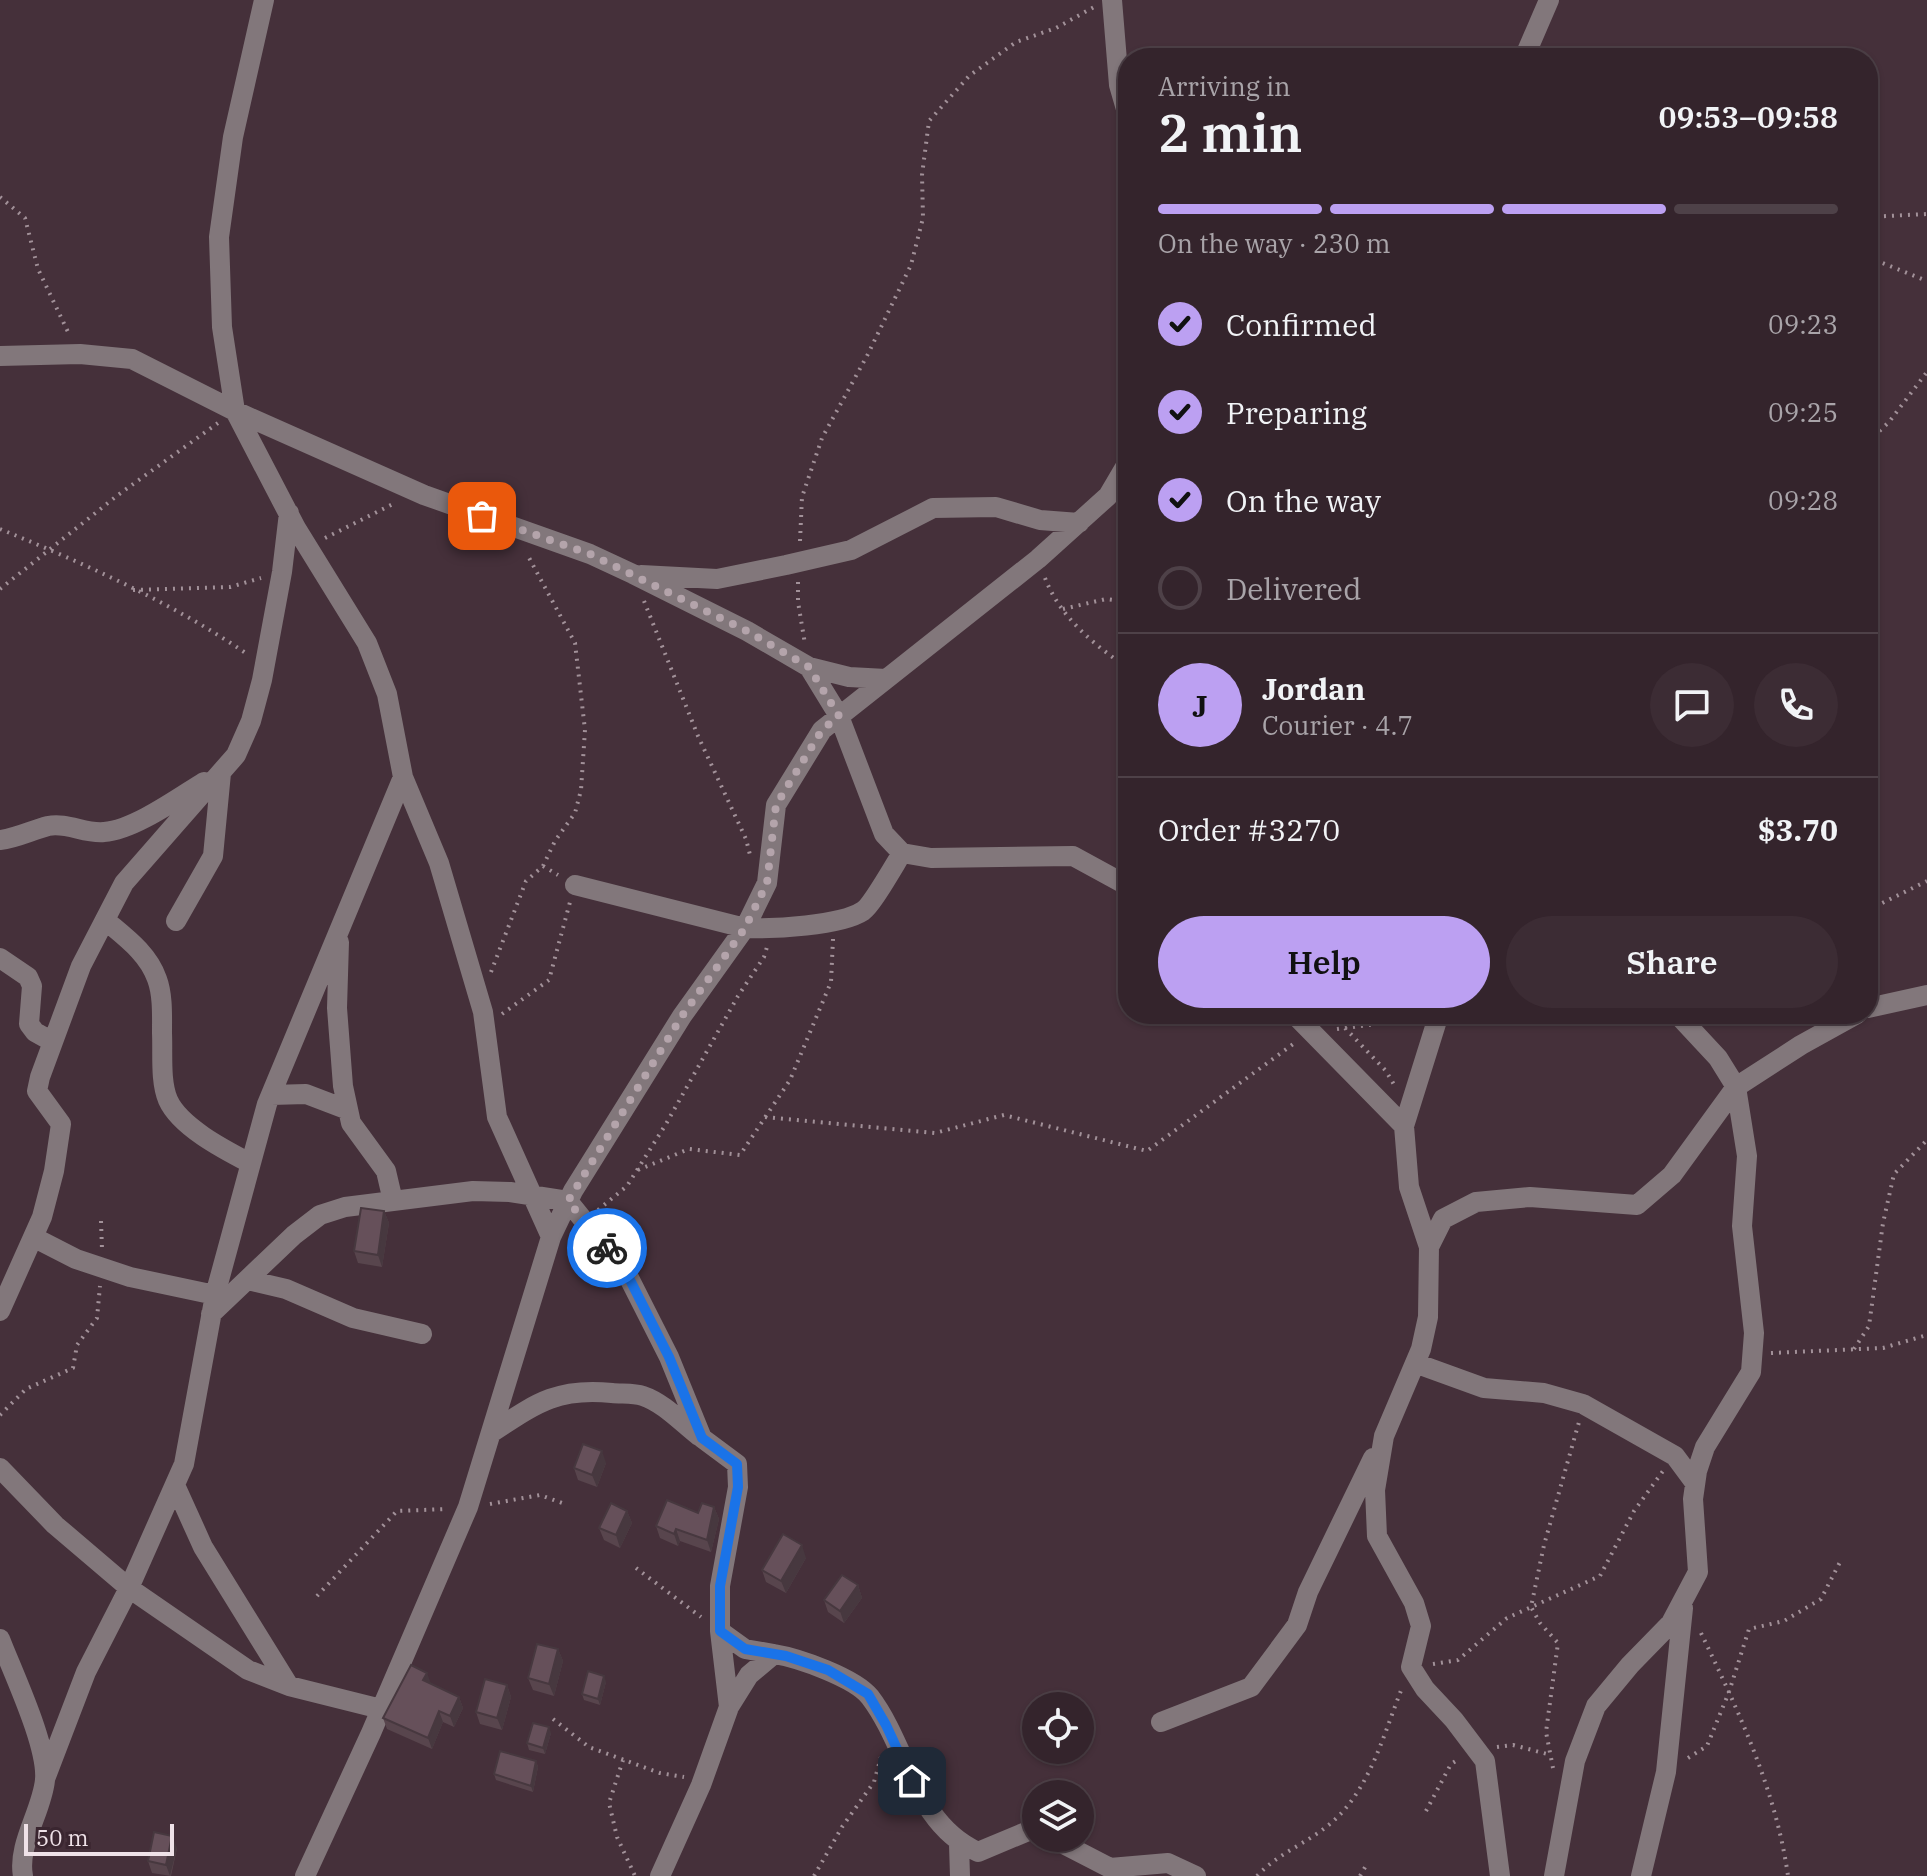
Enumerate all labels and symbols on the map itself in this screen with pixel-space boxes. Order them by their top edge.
pin [448,482,516,550]
courier [567,1208,647,1288]
pin [878,1747,946,1815]
scale bar [24,1820,174,1856]

